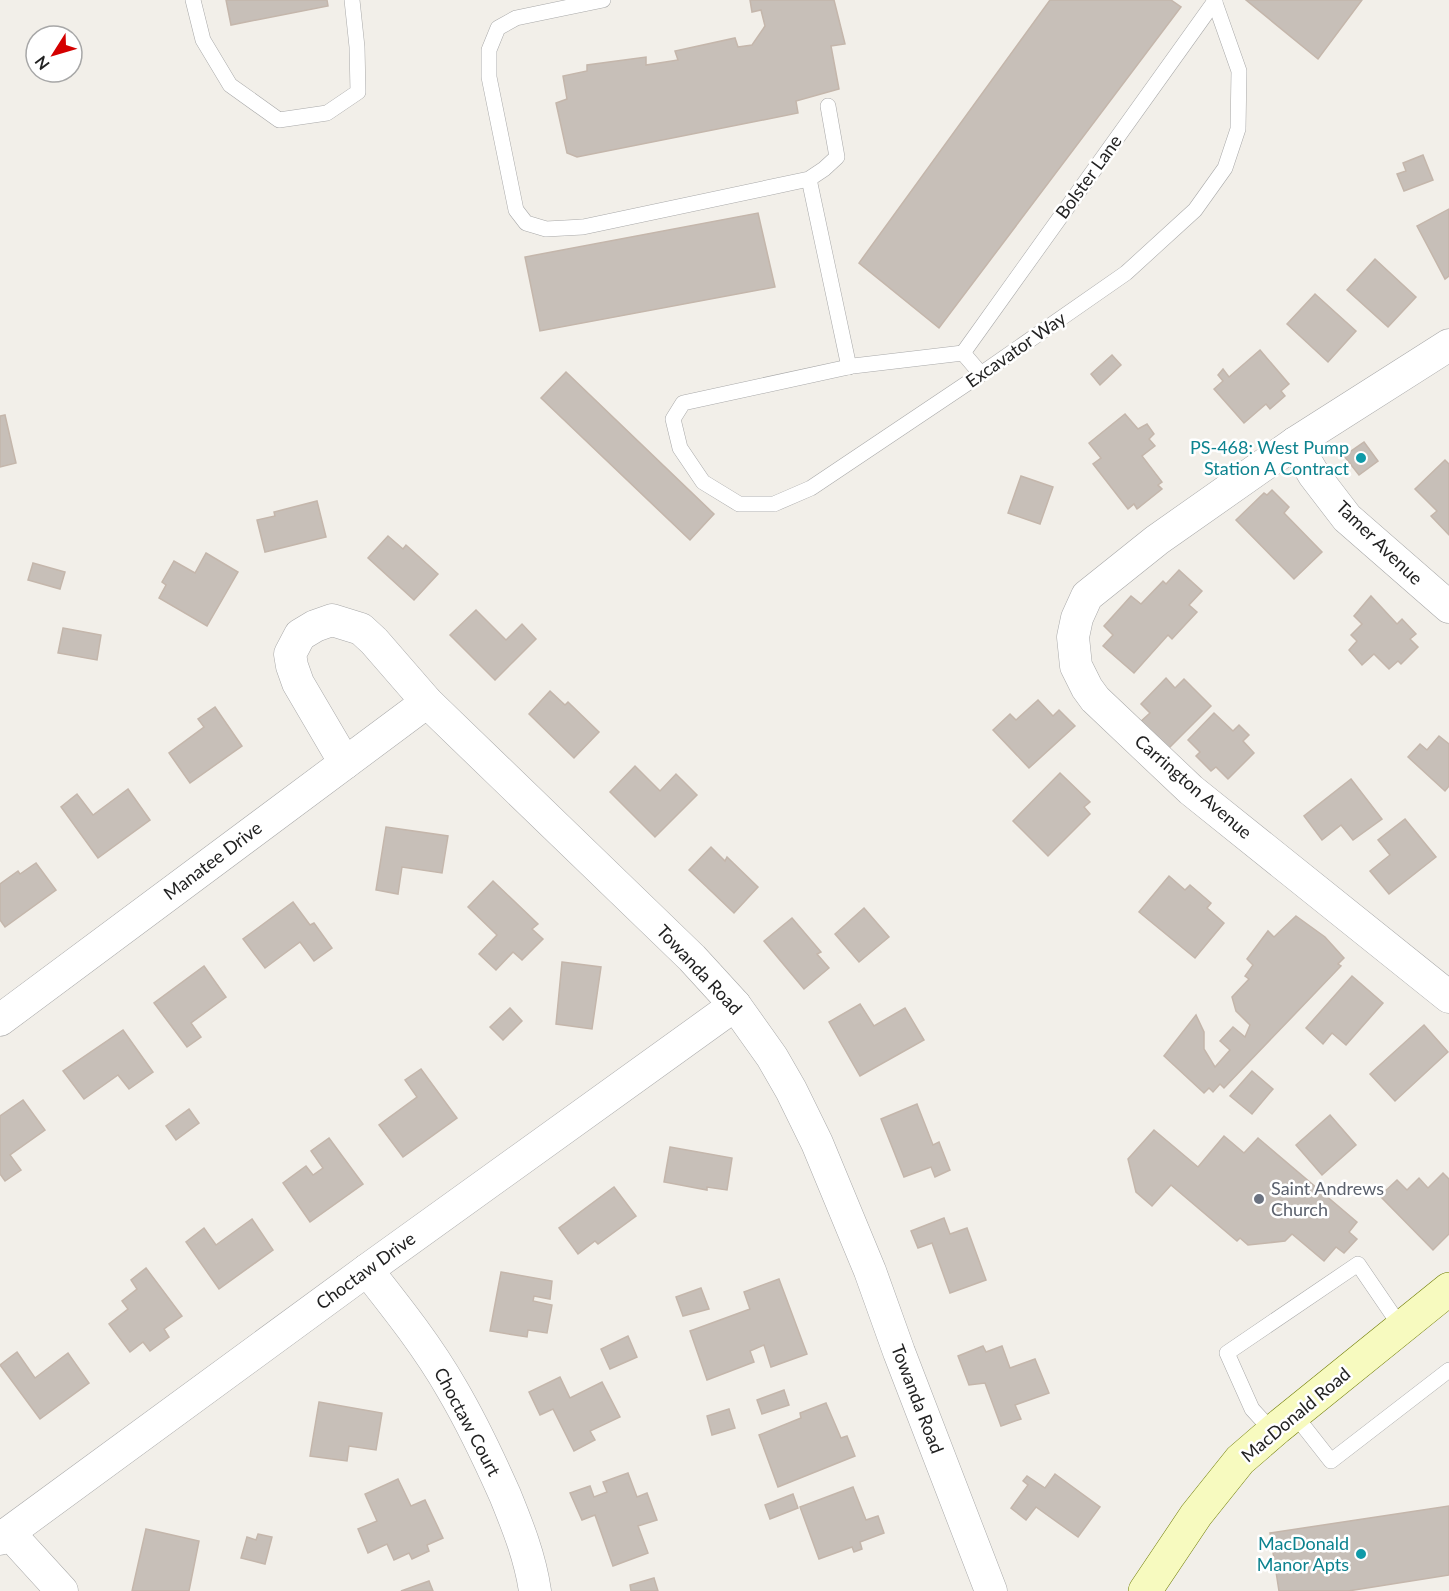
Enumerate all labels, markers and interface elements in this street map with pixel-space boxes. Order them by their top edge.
north arrow [24,24,84,84]
text: N [30,53,53,74]
street label: Bolster Lane [1050,130,1126,223]
street label: Excavator Way [961,306,1070,392]
place label: PS-468: West Pump Station A Contract [1190,436,1350,479]
marker: PS-468: West Pump Station A Contract [1354,451,1368,465]
street label: Tamer Avenue [1332,496,1427,589]
street label: Carrington Avenue [1131,729,1257,843]
street label: Manatee Drive [159,816,266,904]
street label: Towanda Road [652,920,747,1019]
place label: Saint Andrews Church [1271,1177,1384,1220]
marker: Saint Andrews Church [1252,1192,1266,1206]
street label: Choctaw Drive [311,1227,419,1314]
street label: Towanda Road [887,1341,949,1456]
street label: MacDonald Road [1236,1362,1354,1466]
street label: Choctaw Court [430,1364,506,1480]
place label: MacDonald Manor Apts [1257,1532,1349,1575]
marker: MacDonald Manor Apts [1354,1547,1368,1561]

